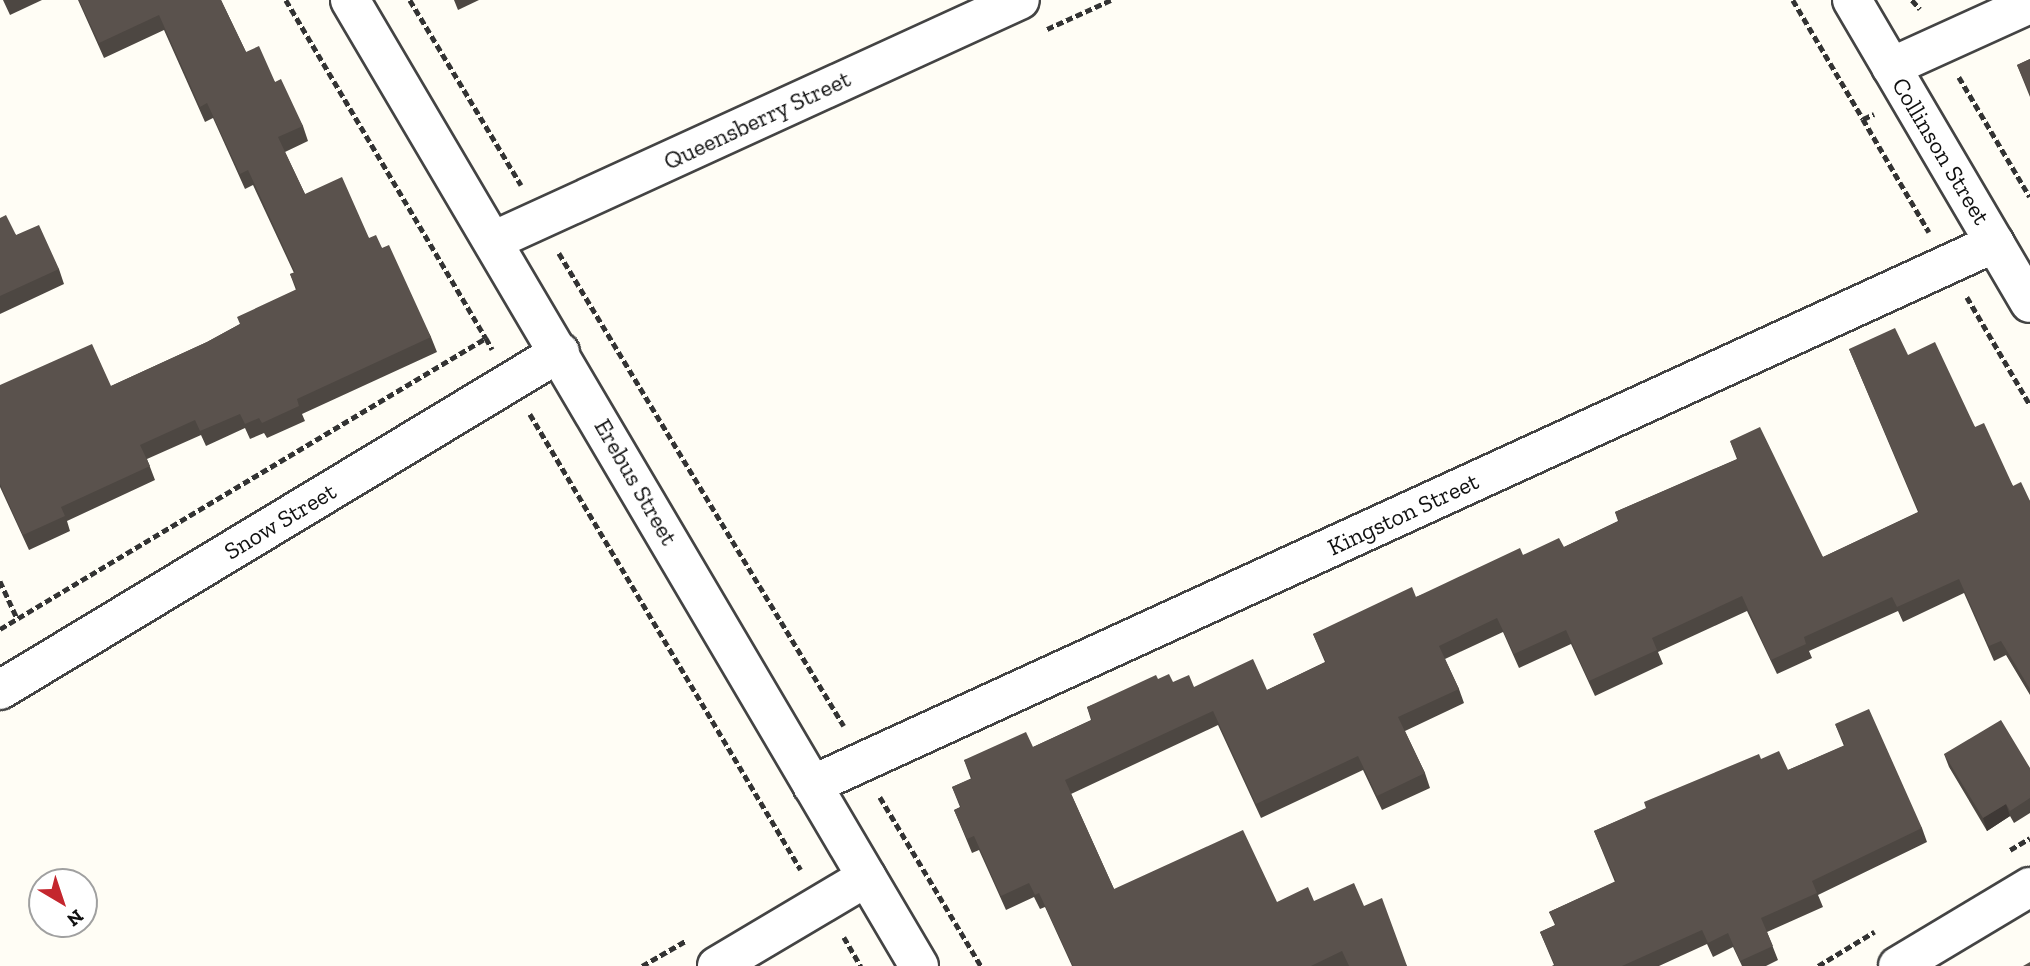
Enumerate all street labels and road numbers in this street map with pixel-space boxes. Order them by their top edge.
street label: Queensberry Street [659,64,855,176]
street label: Collinson Street [1886,72,1996,230]
street label: Erebus Street [588,414,684,550]
street label: Kingston Street [1323,466,1483,562]
street label: Snow Street [219,476,341,566]

